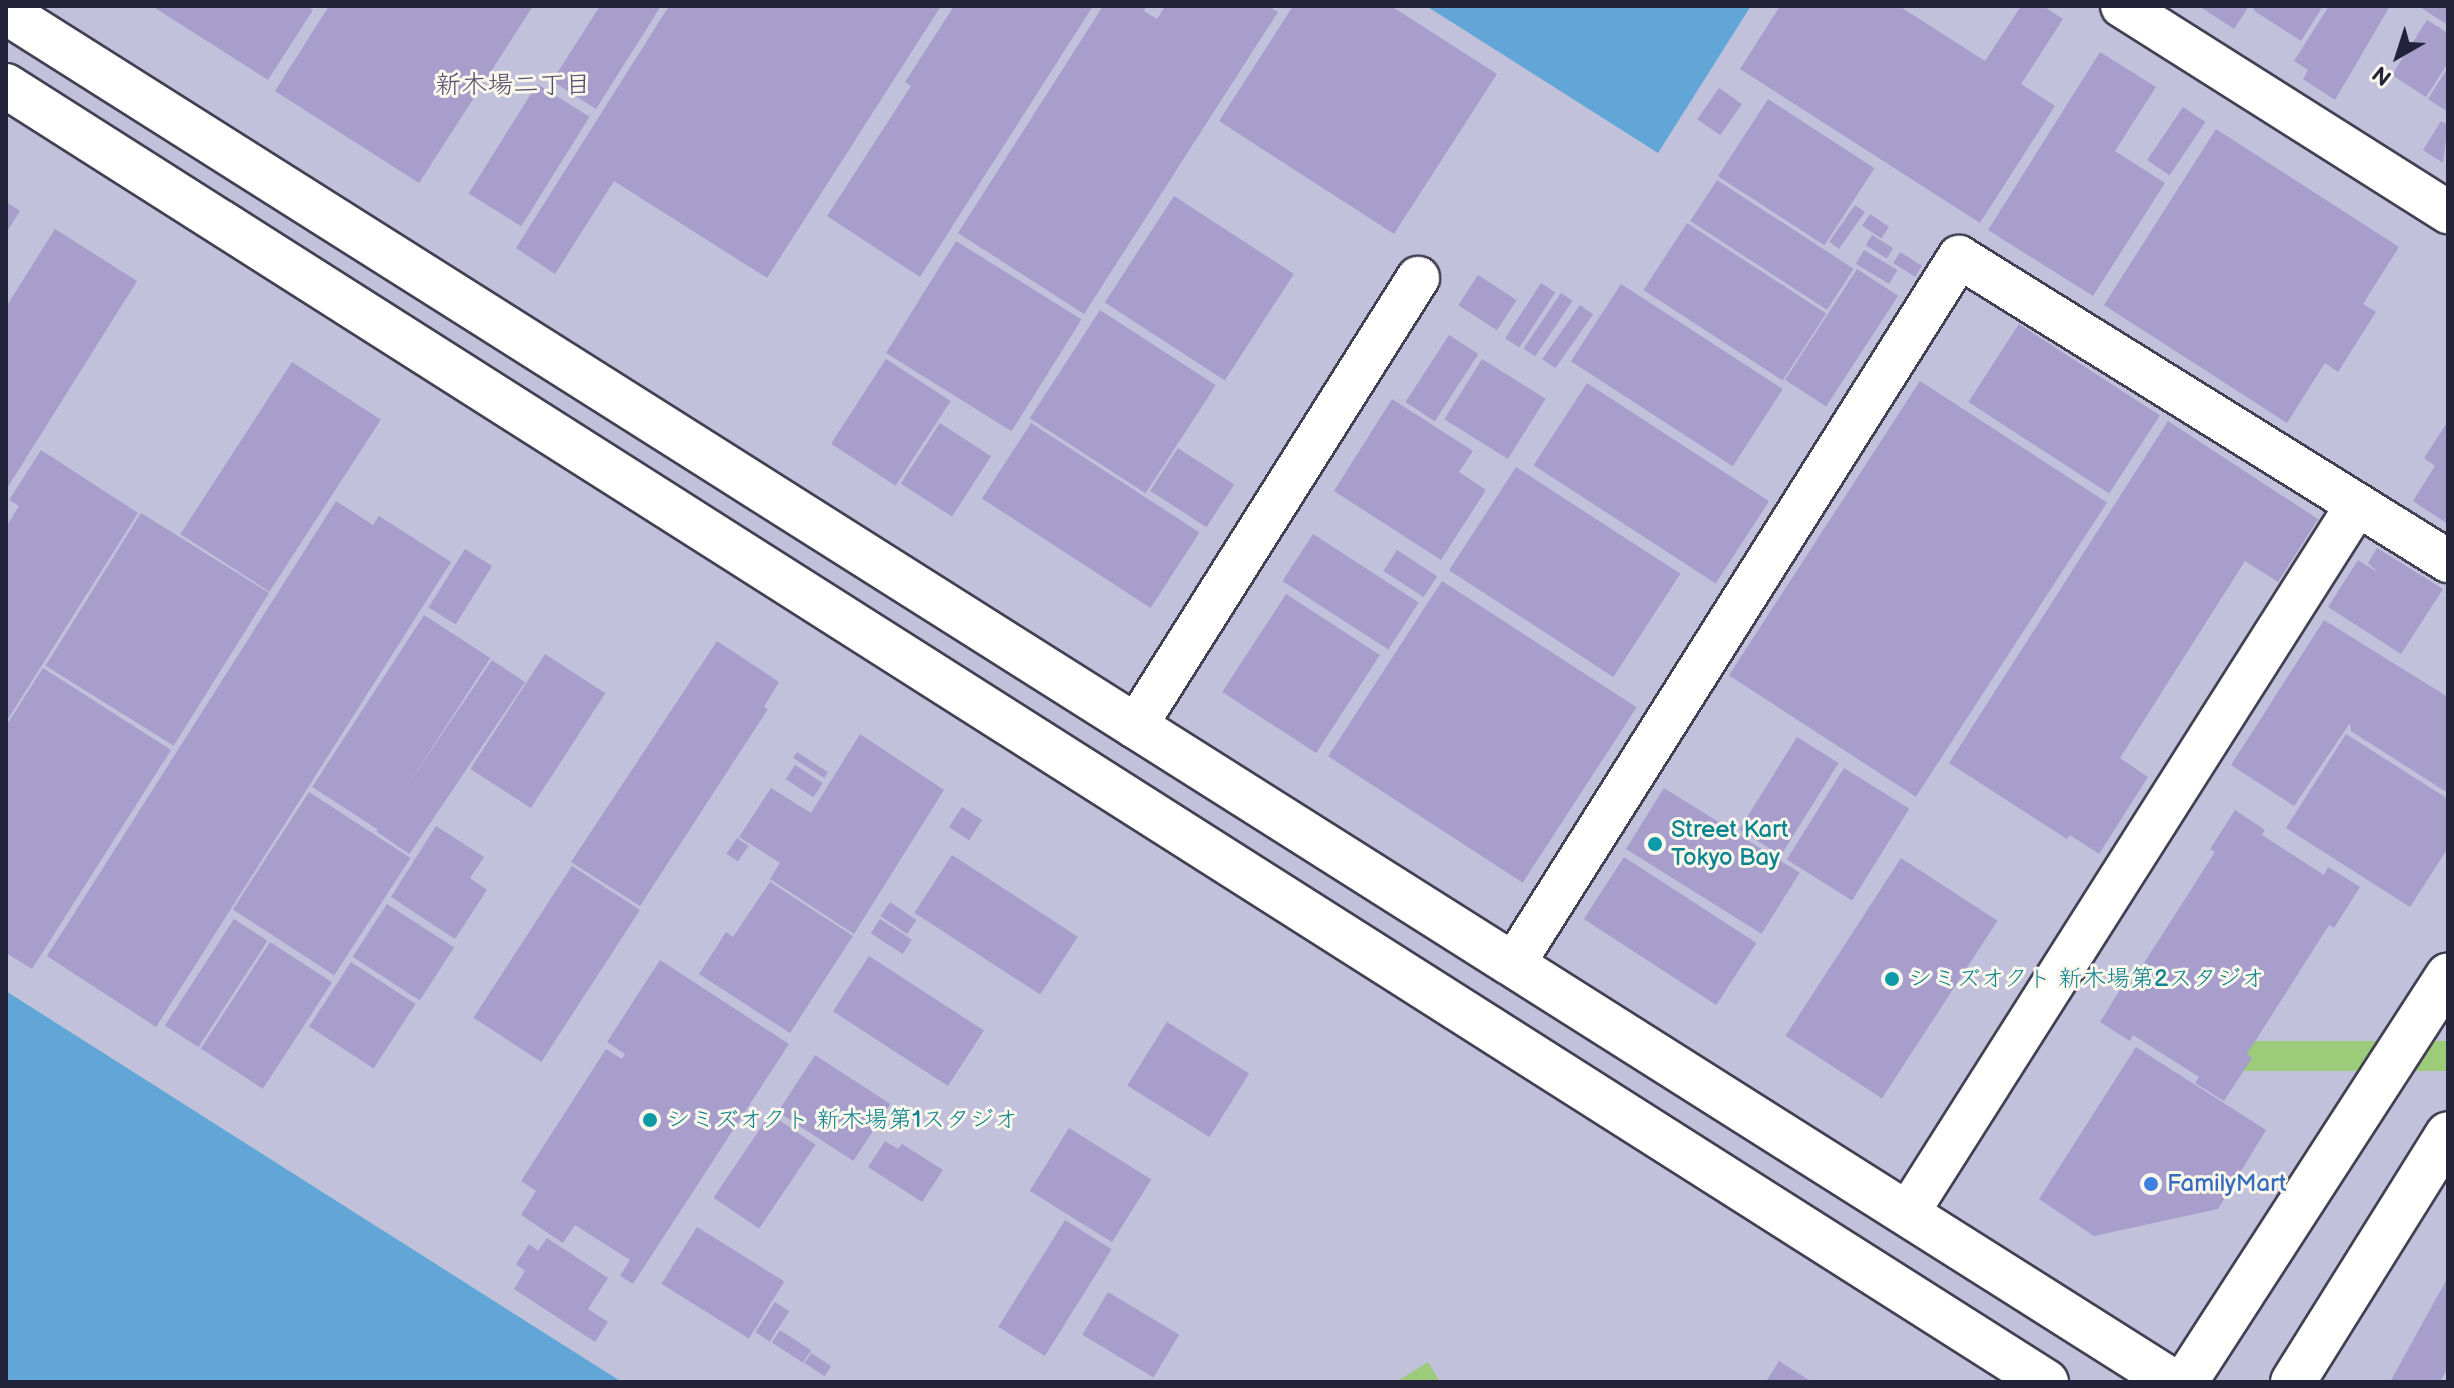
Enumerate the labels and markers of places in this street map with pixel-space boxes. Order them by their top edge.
place label: Street Kart Tokyo Bay [1671,816,1788,872]
marker: Street Kart Tokyo Bay [1646,835,1664,853]
place label: シミズオクト 新木場第2スタジオ [1908,965,2265,993]
marker: シミズオクト 新木場第2スタジオ [1883,970,1901,988]
place label: シミズオクト 新木場第1スタジオ [666,1106,1018,1134]
marker: シミズオクト 新木場第1スタジオ [641,1111,659,1129]
place label: FamilyMart [2167,1170,2286,1198]
marker: FamilyMart [2142,1175,2160,1193]

